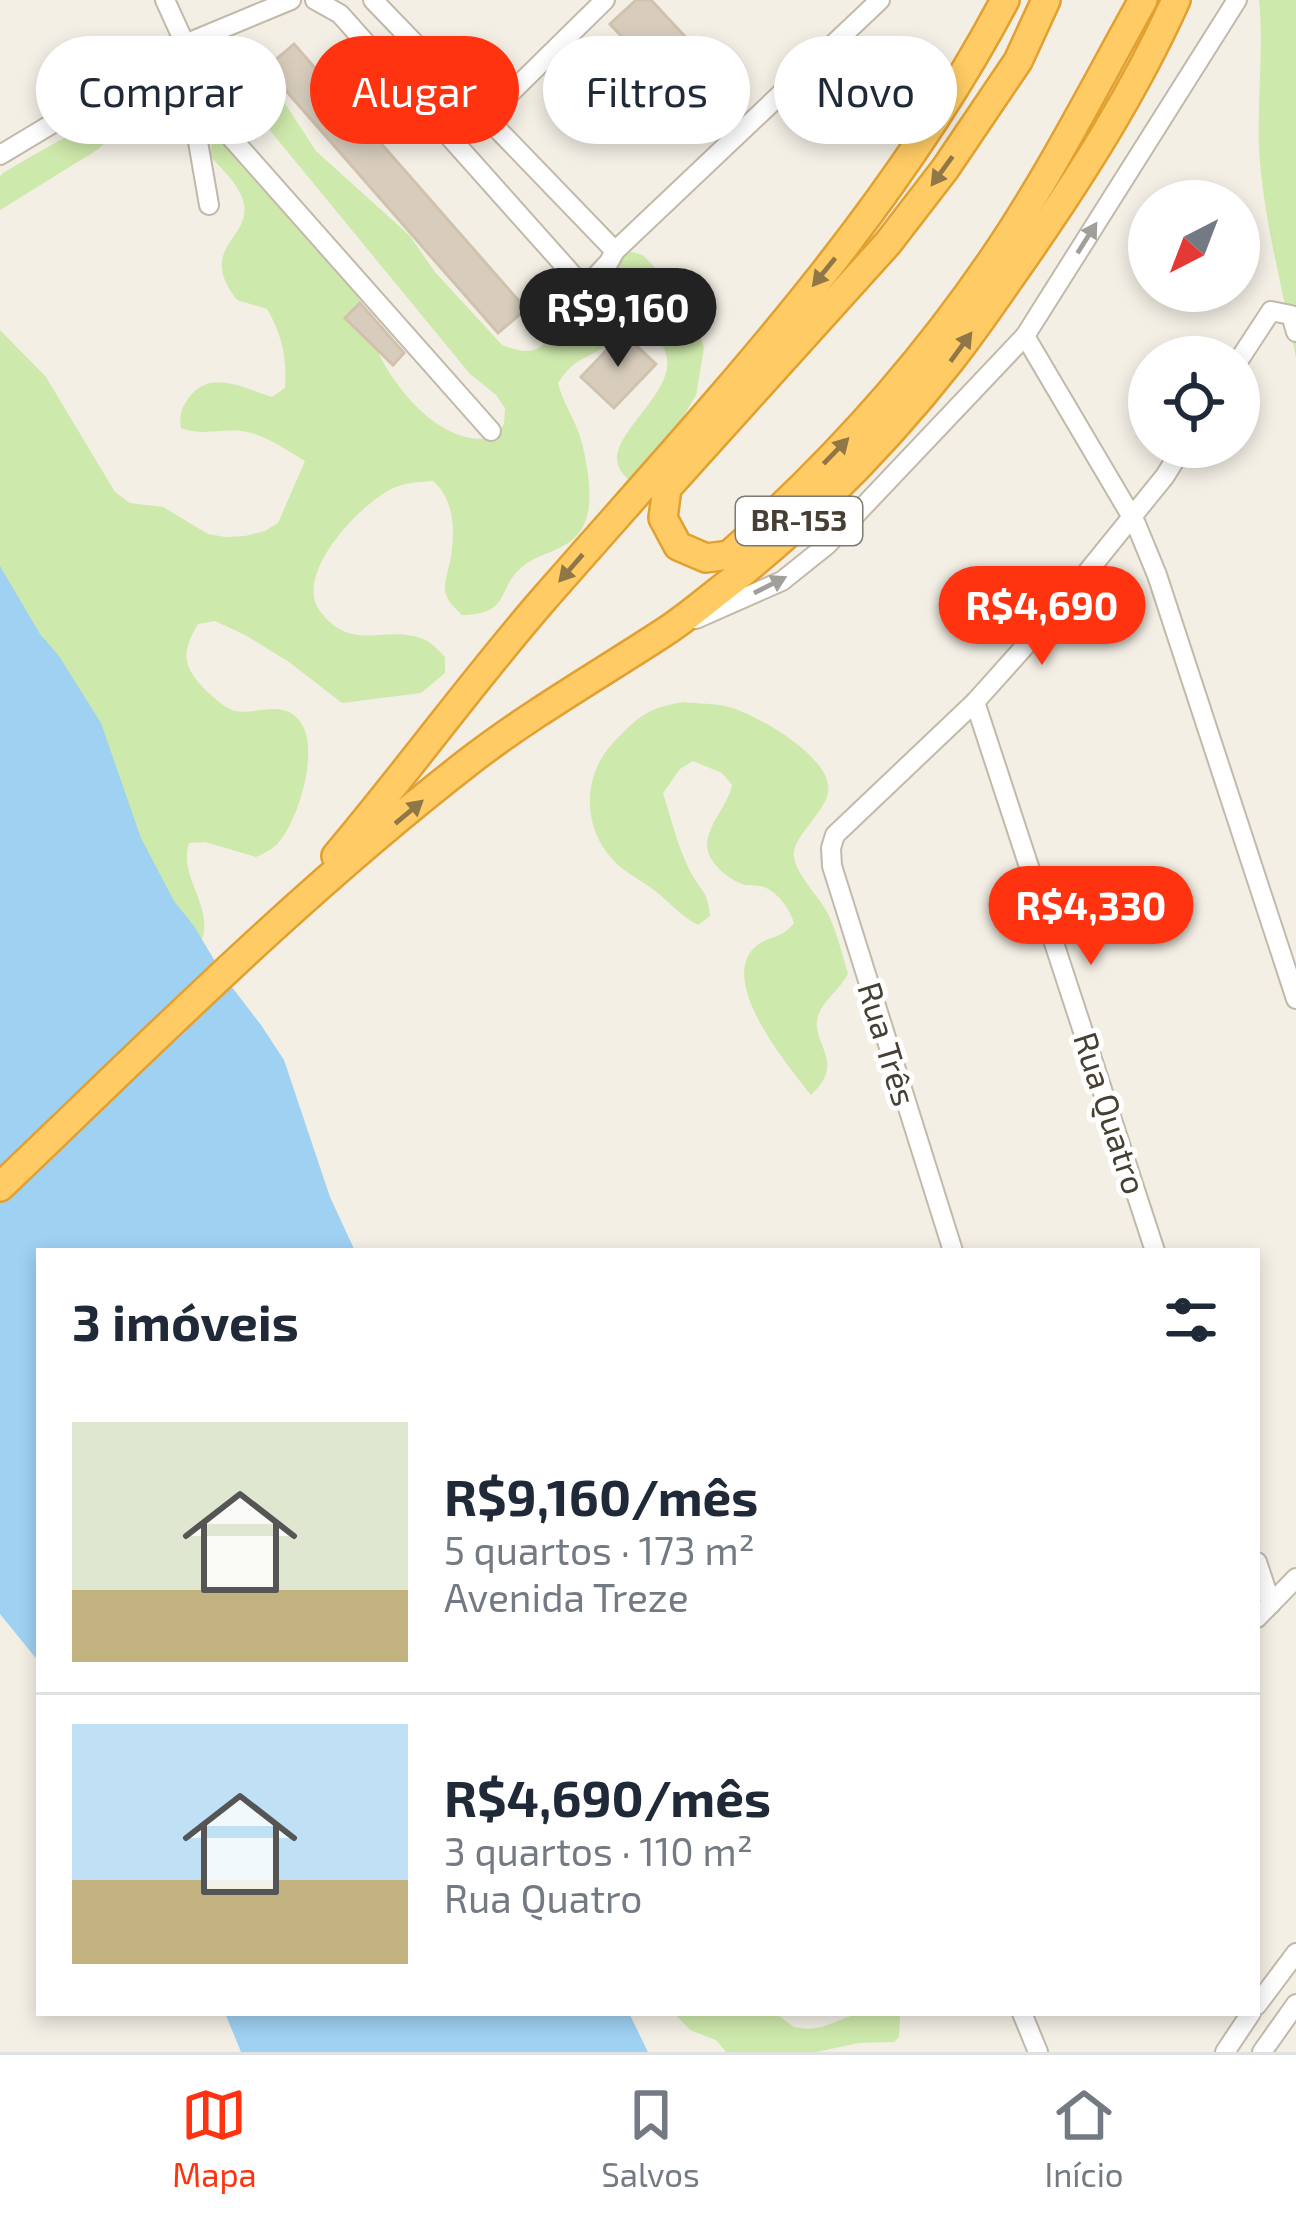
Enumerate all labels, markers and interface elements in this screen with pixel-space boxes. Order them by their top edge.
chip: Comprar [36,36,286,144]
chip: Alugar [310,36,519,144]
chip: Filtros [543,36,750,144]
chip: Novo [774,36,957,144]
one-way arrow [931,155,955,187]
north arrow [1128,180,1260,312]
map controls [1128,180,1260,468]
one-way arrow [1076,222,1098,254]
one-way arrow [812,256,838,287]
pin: R$9,160 [507,268,729,370]
text: R$9,160 [546,283,690,330]
one-way arrow [948,331,972,363]
button: locate [1128,336,1260,468]
one-way arrow [821,437,849,466]
road number: BR-153 [736,497,862,545]
one-way arrow [558,553,585,583]
pin: R$4,690 [931,566,1153,668]
one-way arrow [753,576,788,596]
text: R$4,690 [966,581,1118,628]
one-way arrow [394,799,424,825]
pin: R$4,330 [980,866,1202,968]
text: R$4,330 [1016,881,1166,928]
street label: Rua Três [850,977,926,1110]
street label: Rua Quatro [1066,1027,1156,1199]
icon: filters [1158,1287,1224,1353]
text: 3 imóveis [72,1290,299,1351]
text: R$9,160/mês [444,1465,758,1526]
icon: home [168,1470,312,1614]
text: 5 quartos · 173 m² [444,1526,755,1573]
text: Avenida Treze [444,1573,689,1620]
text: R$4,690/mês [444,1766,771,1827]
icon: home [168,1772,312,1916]
text: 3 quartos · 110 m² [444,1827,753,1874]
text: Rua Quatro [444,1874,642,1921]
tab: Mapa [172,2082,257,2194]
tab: Salvos [601,2082,700,2194]
tab: Início [1045,2082,1124,2194]

